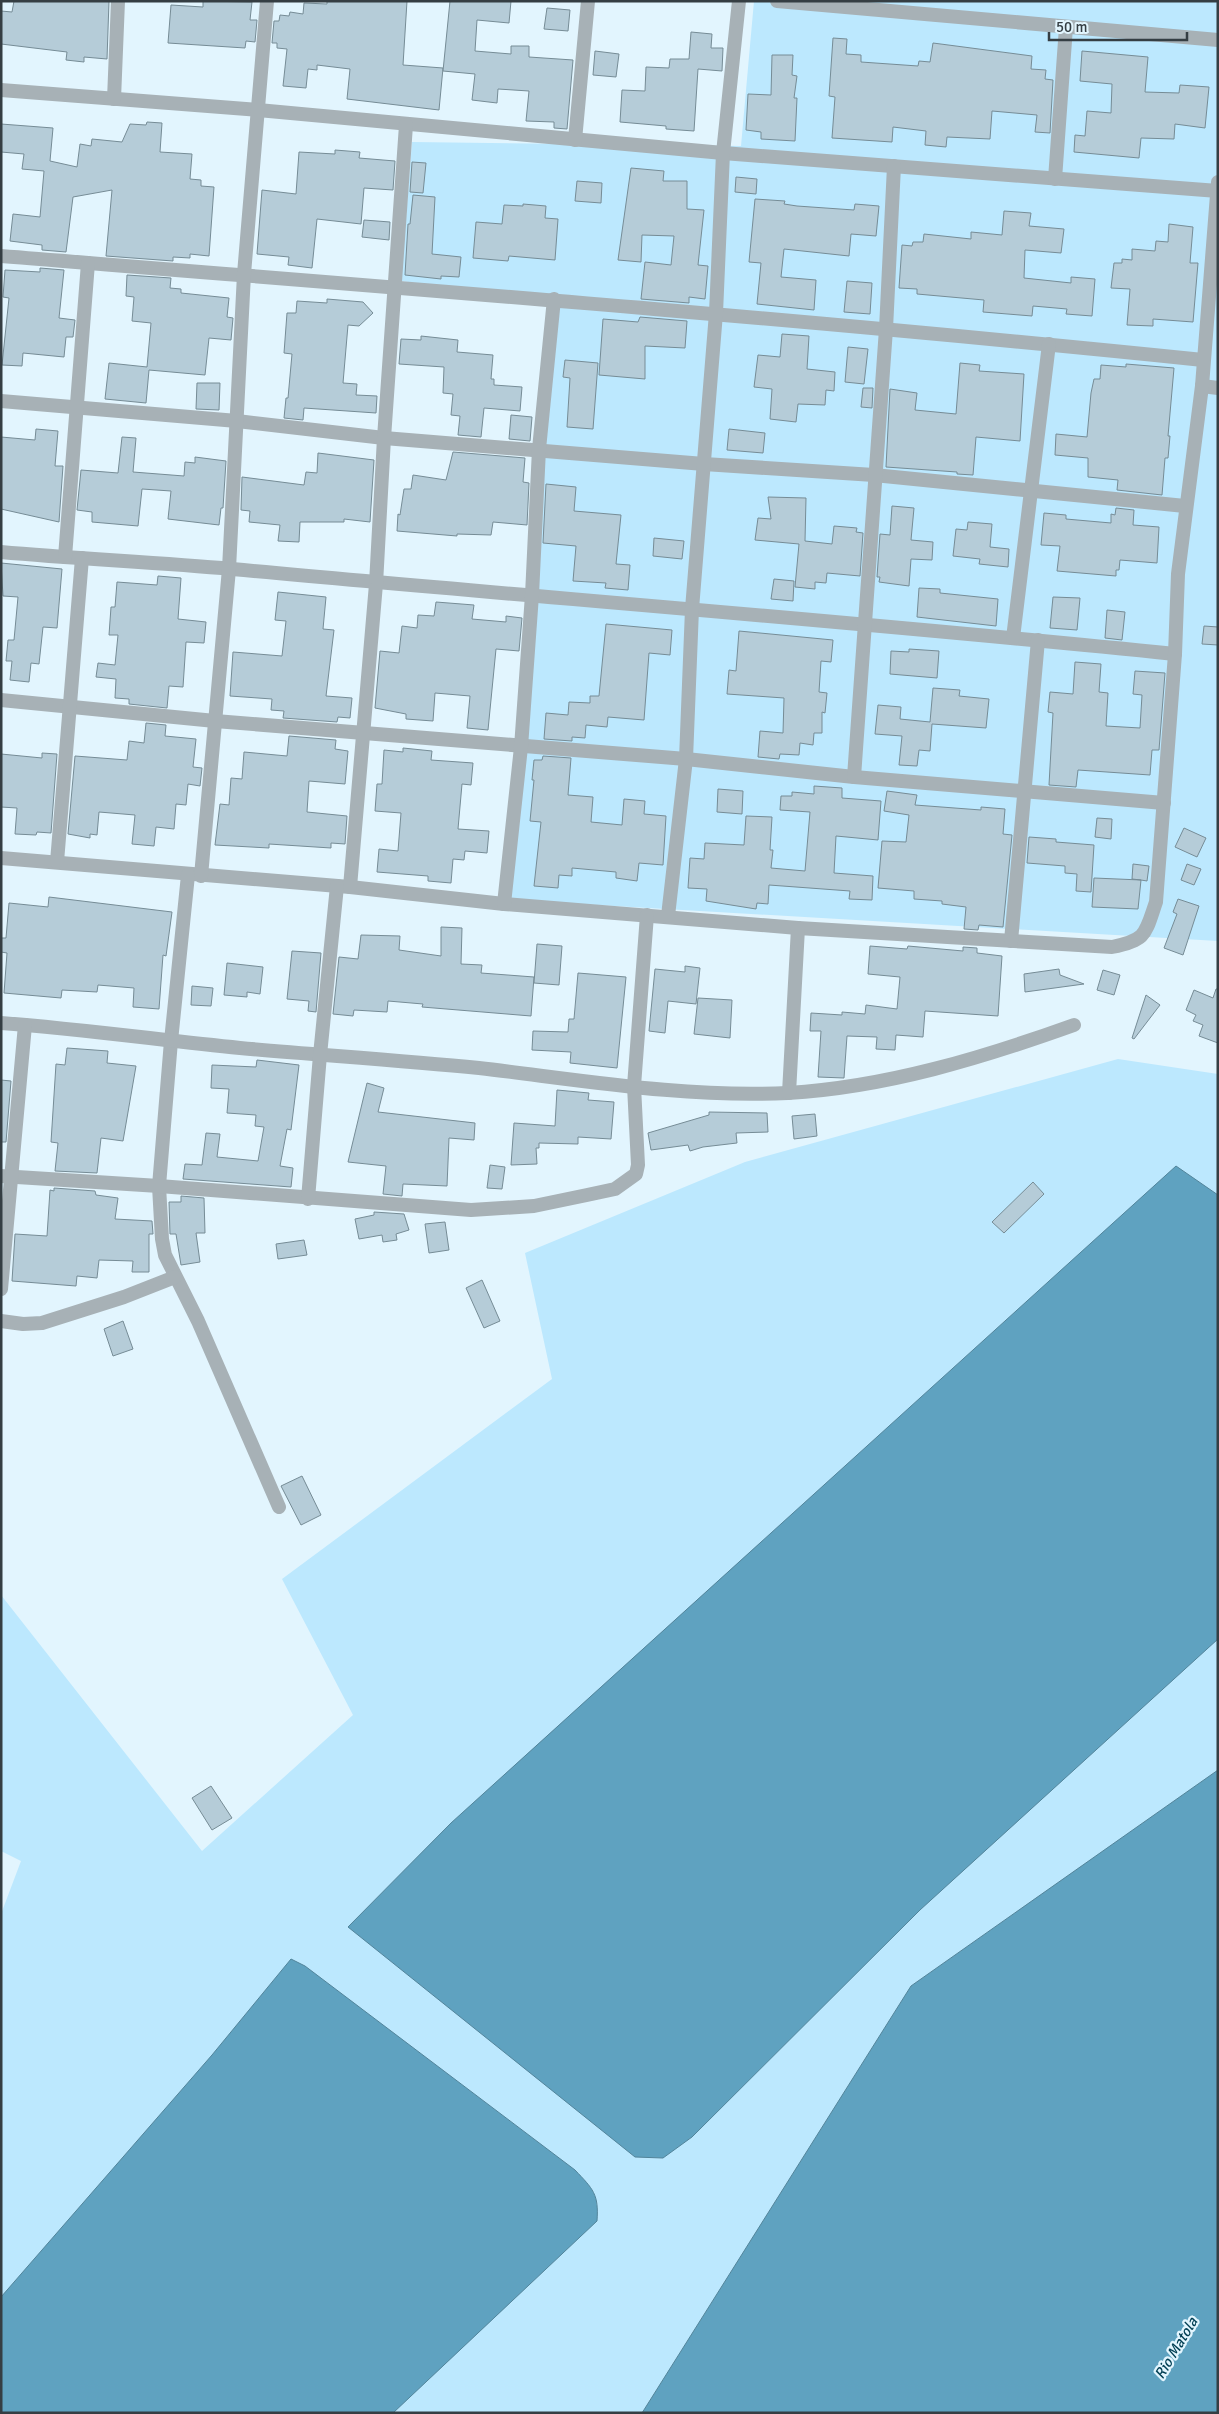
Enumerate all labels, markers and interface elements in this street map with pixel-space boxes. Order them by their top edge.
scale bar [1049,10,1186,42]
text: 50 m [1056,18,1087,36]
water label: Rio Matola [1151,2314,1202,2382]

